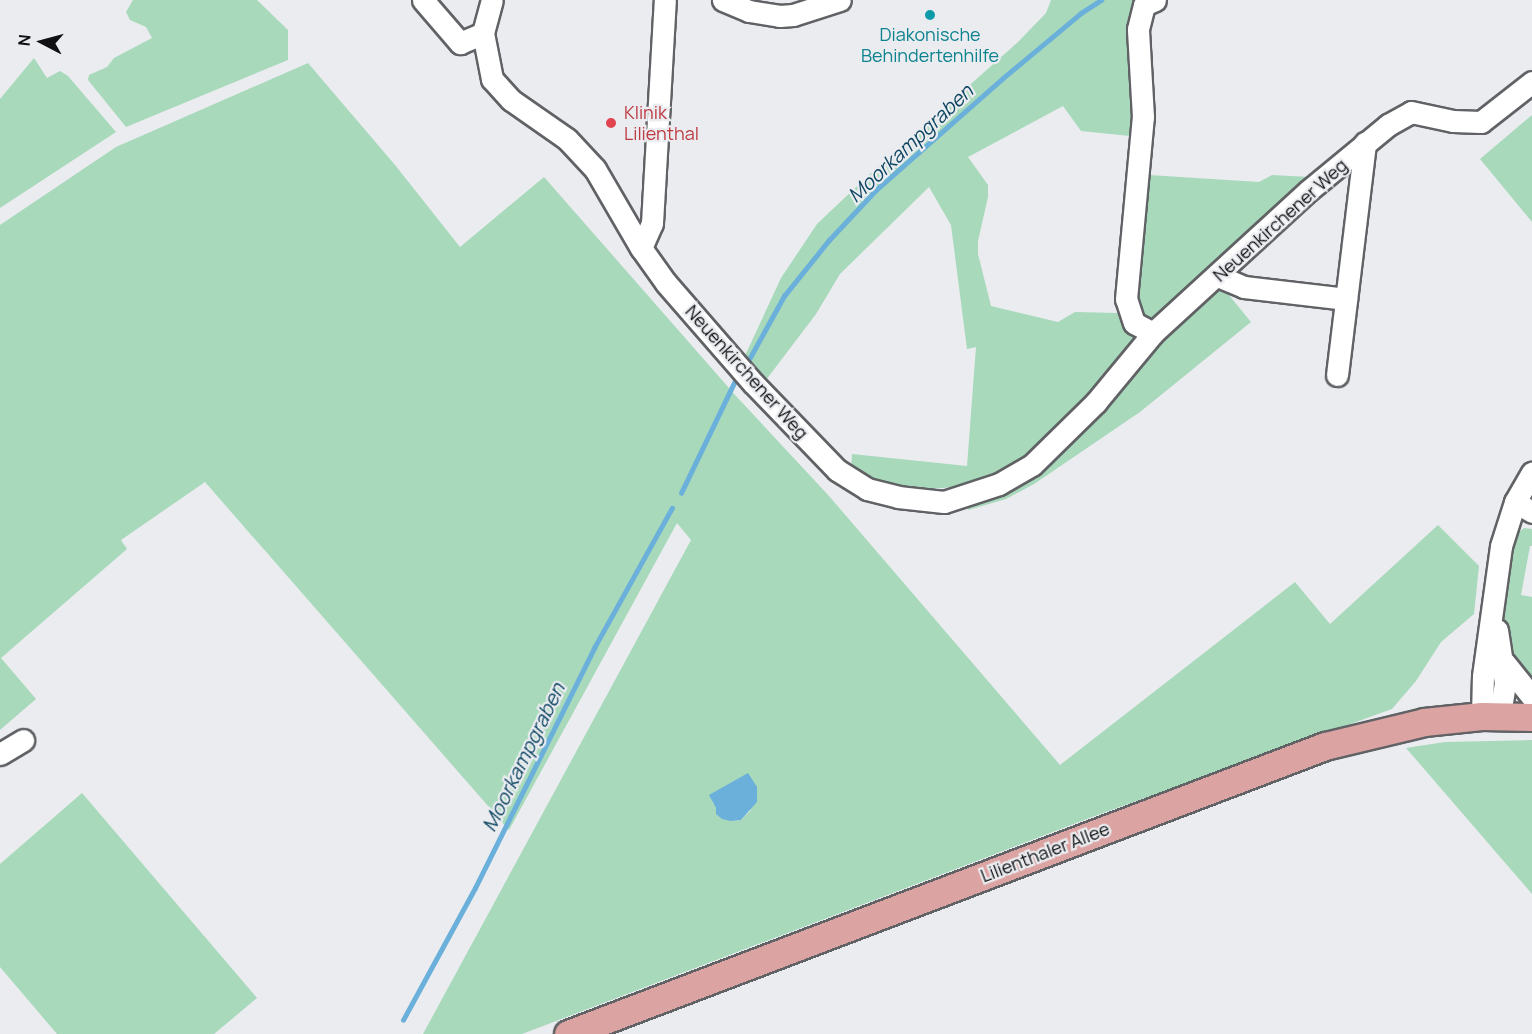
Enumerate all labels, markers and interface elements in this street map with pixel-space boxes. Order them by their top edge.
marker: Diakonische Behindertenhilfe [923,8,937,22]
north arrow [12,12,72,72]
place label: Diakonische Behindertenhilfe [861,24,999,66]
text: N [13,33,36,47]
water label: Moorkampgraben [842,79,978,207]
place label: Klinik Lilienthal [624,102,699,144]
marker: Klinik Lilienthal [602,114,620,132]
street label: Neuenkirchener Weg [1208,154,1352,286]
street label: Neuenkirchener Weg [681,300,813,444]
water label: Moorkampgraben [477,679,569,835]
street label: Lilienthaler Allee [978,817,1112,887]

